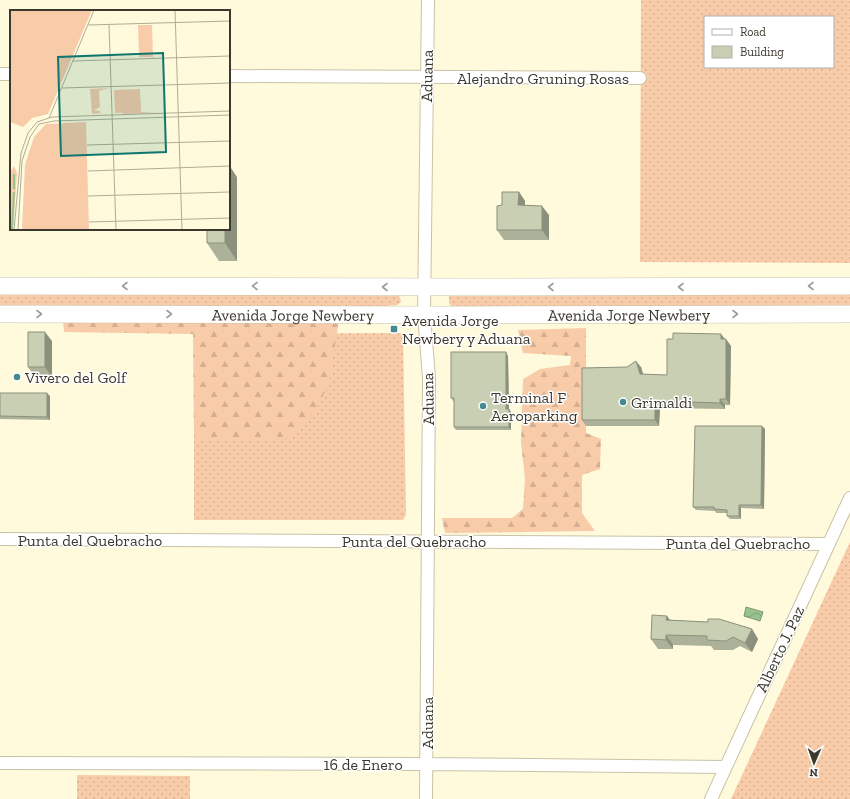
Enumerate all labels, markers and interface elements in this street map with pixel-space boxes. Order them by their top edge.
inset map [10,10,230,230]
legend [704,16,834,68]
text: Road [740,25,766,39]
text: Building [740,45,784,59]
street label: Aduana [417,49,437,102]
street label: Alejandro Gruning Rosas [457,69,629,88]
one-way arrow [122,282,128,290]
one-way arrow [252,282,258,290]
one-way arrow [808,282,814,290]
one-way arrow [382,283,388,291]
one-way arrow [548,283,554,291]
one-way arrow [678,283,684,291]
street label: Avenida Jorge Newbery [212,305,375,324]
street label: Avenida Jorge Newbery [548,305,711,324]
one-way arrow [36,310,42,318]
one-way arrow [166,310,172,318]
one-way arrow [732,310,738,318]
place label: Avenida Jorge Newbery y Aduana [402,311,531,348]
marker: Avenida Jorge Newbery y Aduana [389,324,399,334]
place label: Vivero del Golf [24,368,128,387]
marker: Vivero del Golf [12,372,22,382]
street label: Aduana [418,372,438,425]
place label: Terminal F Aeroparking [491,388,578,425]
place label: Grimaldi [631,393,693,412]
marker: Grimaldi [618,397,628,407]
marker: Terminal F Aeroparking [478,401,488,411]
street label: Punta del Quebracho [18,531,162,550]
street label: Punta del Quebracho [342,532,486,551]
street label: Punta del Quebracho [666,534,810,553]
street label: Alberto J. Paz [752,603,808,695]
street label: Aduana [418,696,437,749]
north arrow [794,743,834,783]
street label: 16 de Enero [323,755,403,774]
text: N [809,766,818,779]

